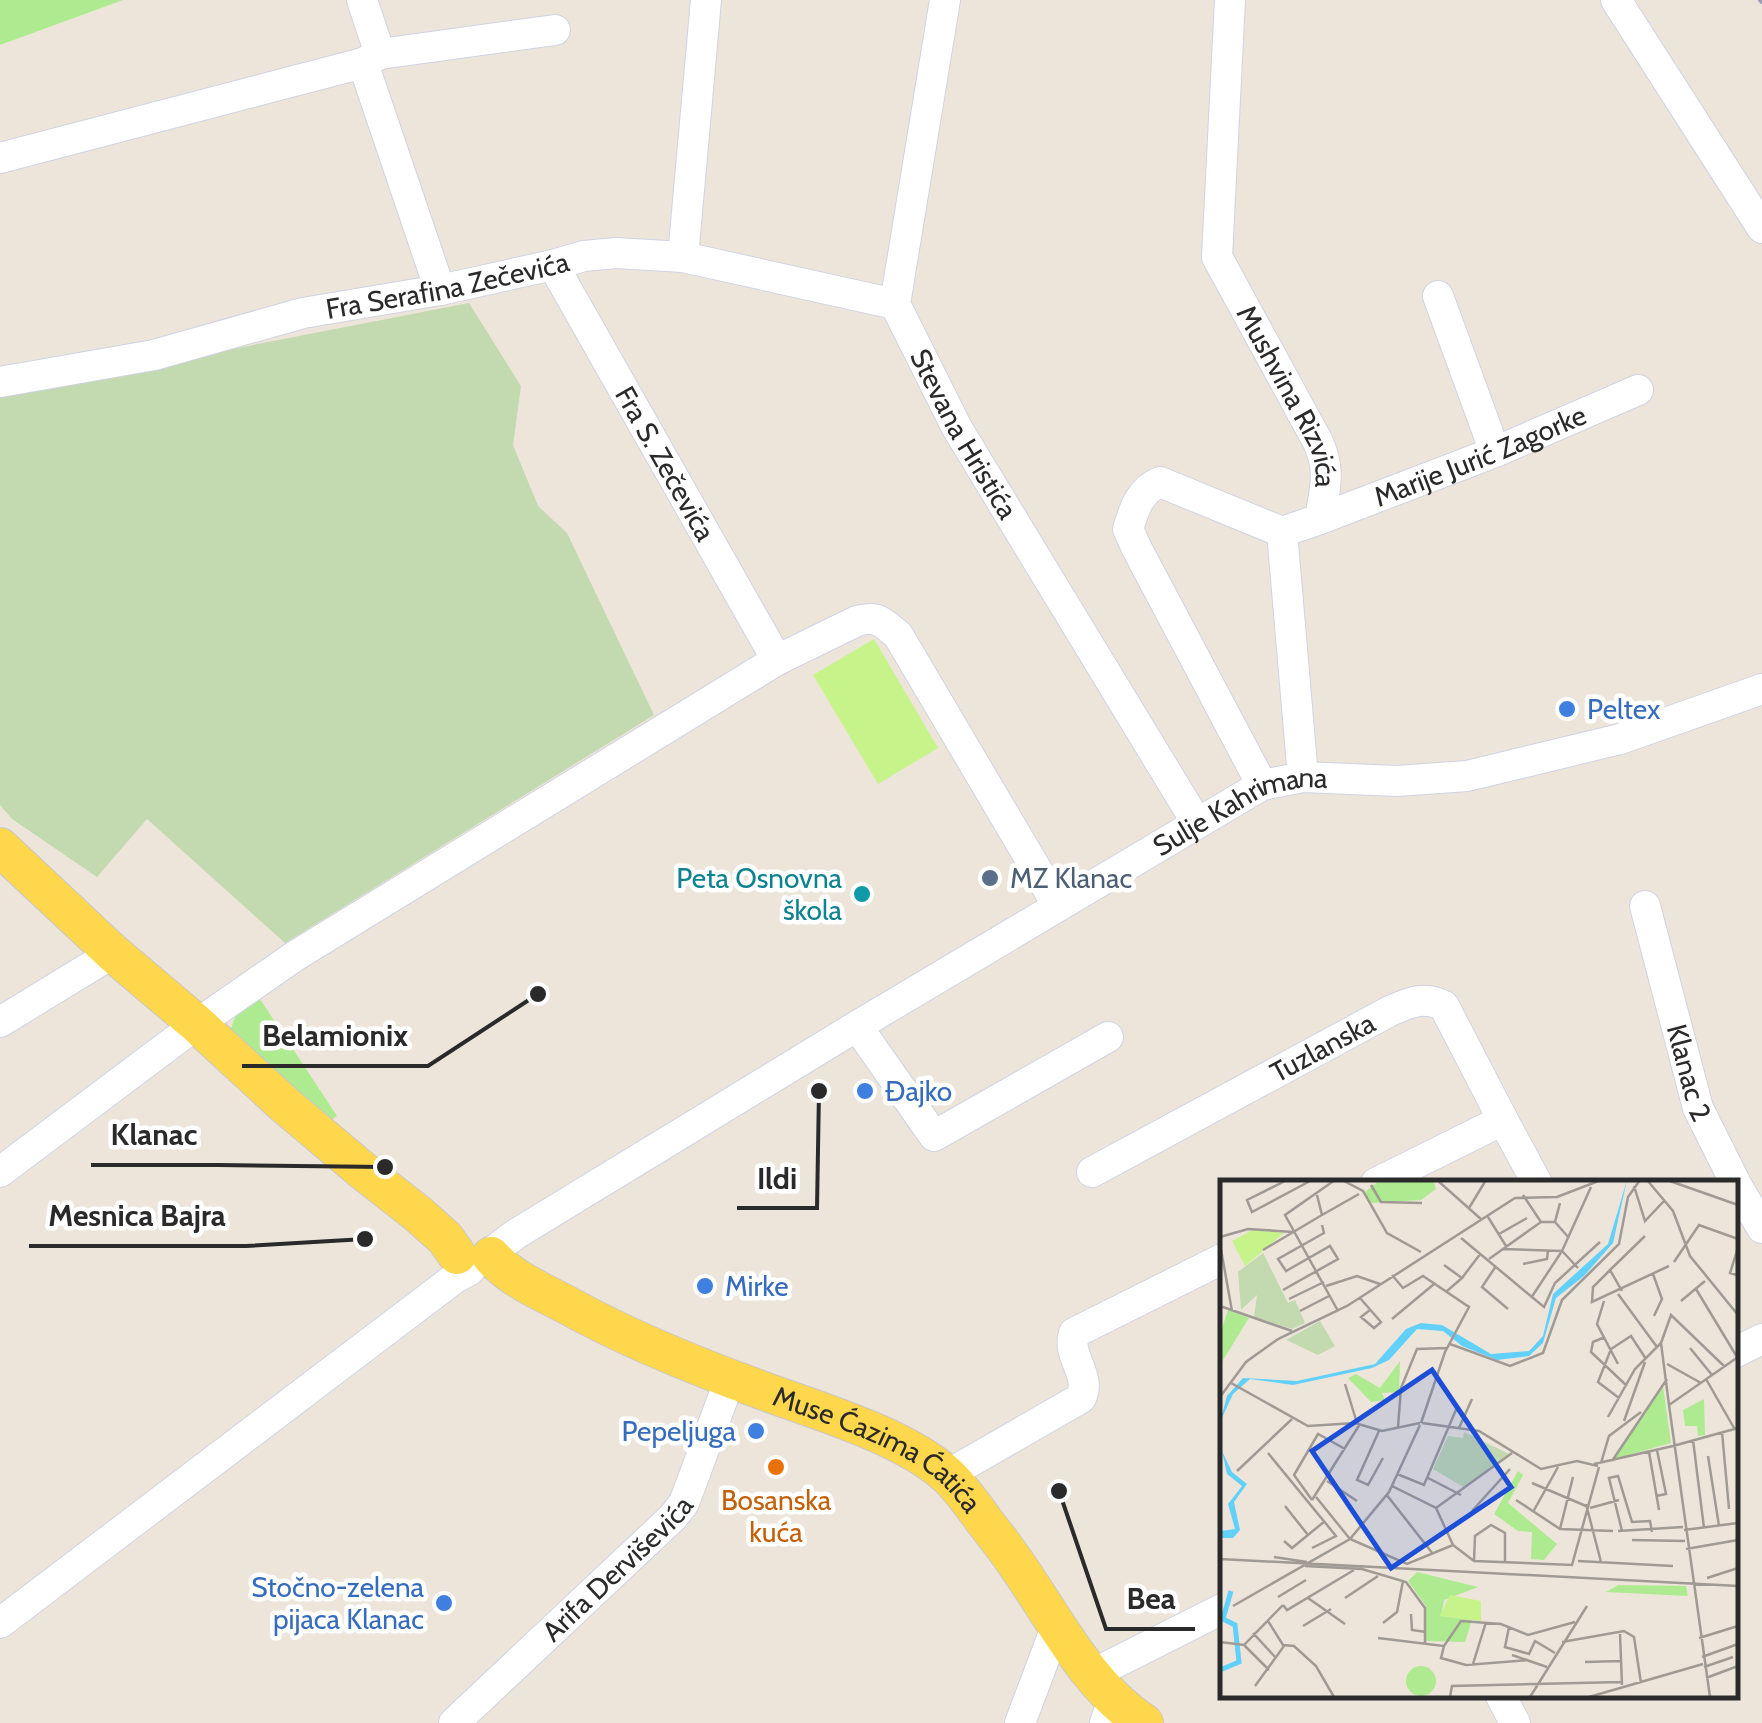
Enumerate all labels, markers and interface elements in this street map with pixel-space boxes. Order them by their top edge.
street label: Fra Serafina Zečevića [323,244,573,326]
street label: Mushvina Rizvića [1230,299,1343,489]
street label: Stevana Hristića [903,343,1025,525]
street label: Fra S. Zečevića [608,380,723,547]
street label: Marije Jurić Zagorke [1369,398,1591,514]
place label: Peltex [1587,692,1660,726]
marker: Peltex [1556,698,1578,720]
street label: Sulje Kahrimana [1147,760,1329,863]
place label: Peta Osnovna škola [676,861,843,927]
place label: MZ Klanac [1010,861,1132,895]
marker: MZ Klanac [979,867,1001,889]
marker: Peta Osnovna škola [851,883,873,905]
street label: Tuzlanska [1264,1005,1381,1089]
callout: Belamionix [242,1006,428,1066]
text: Belamionix [262,1017,408,1054]
street label: Klanac 2 [1660,1020,1719,1127]
place label: Đajko [885,1074,952,1108]
marker: Đajko [854,1080,876,1102]
callout: Klanac [91,1105,217,1165]
text: Klanac [111,1116,197,1153]
callout: Ildi [737,1148,817,1208]
text: Ildi [757,1160,797,1197]
inset map [1220,1180,1737,1698]
callout: Mesnica Bajra [29,1186,246,1246]
text: Mesnica Bajra [48,1197,226,1234]
place label: Mirke [725,1269,789,1303]
marker: Mirke [694,1275,716,1297]
street label: Muse Ćazima Ćatića [769,1379,989,1519]
place label: Pepeljuga [621,1414,737,1448]
marker: Pepeljuga [745,1420,767,1442]
marker: Bosanska kuća [765,1456,787,1478]
place label: Bosanska kuća [721,1483,832,1549]
street label: Arifa Derviševića [535,1489,700,1648]
callout: Bea [1106,1569,1195,1629]
place label: Stočno-zelena pijaca Klanac [251,1570,425,1636]
text: Bea [1126,1580,1176,1617]
marker: Stočno-zelena pijaca Klanac [433,1592,455,1614]

